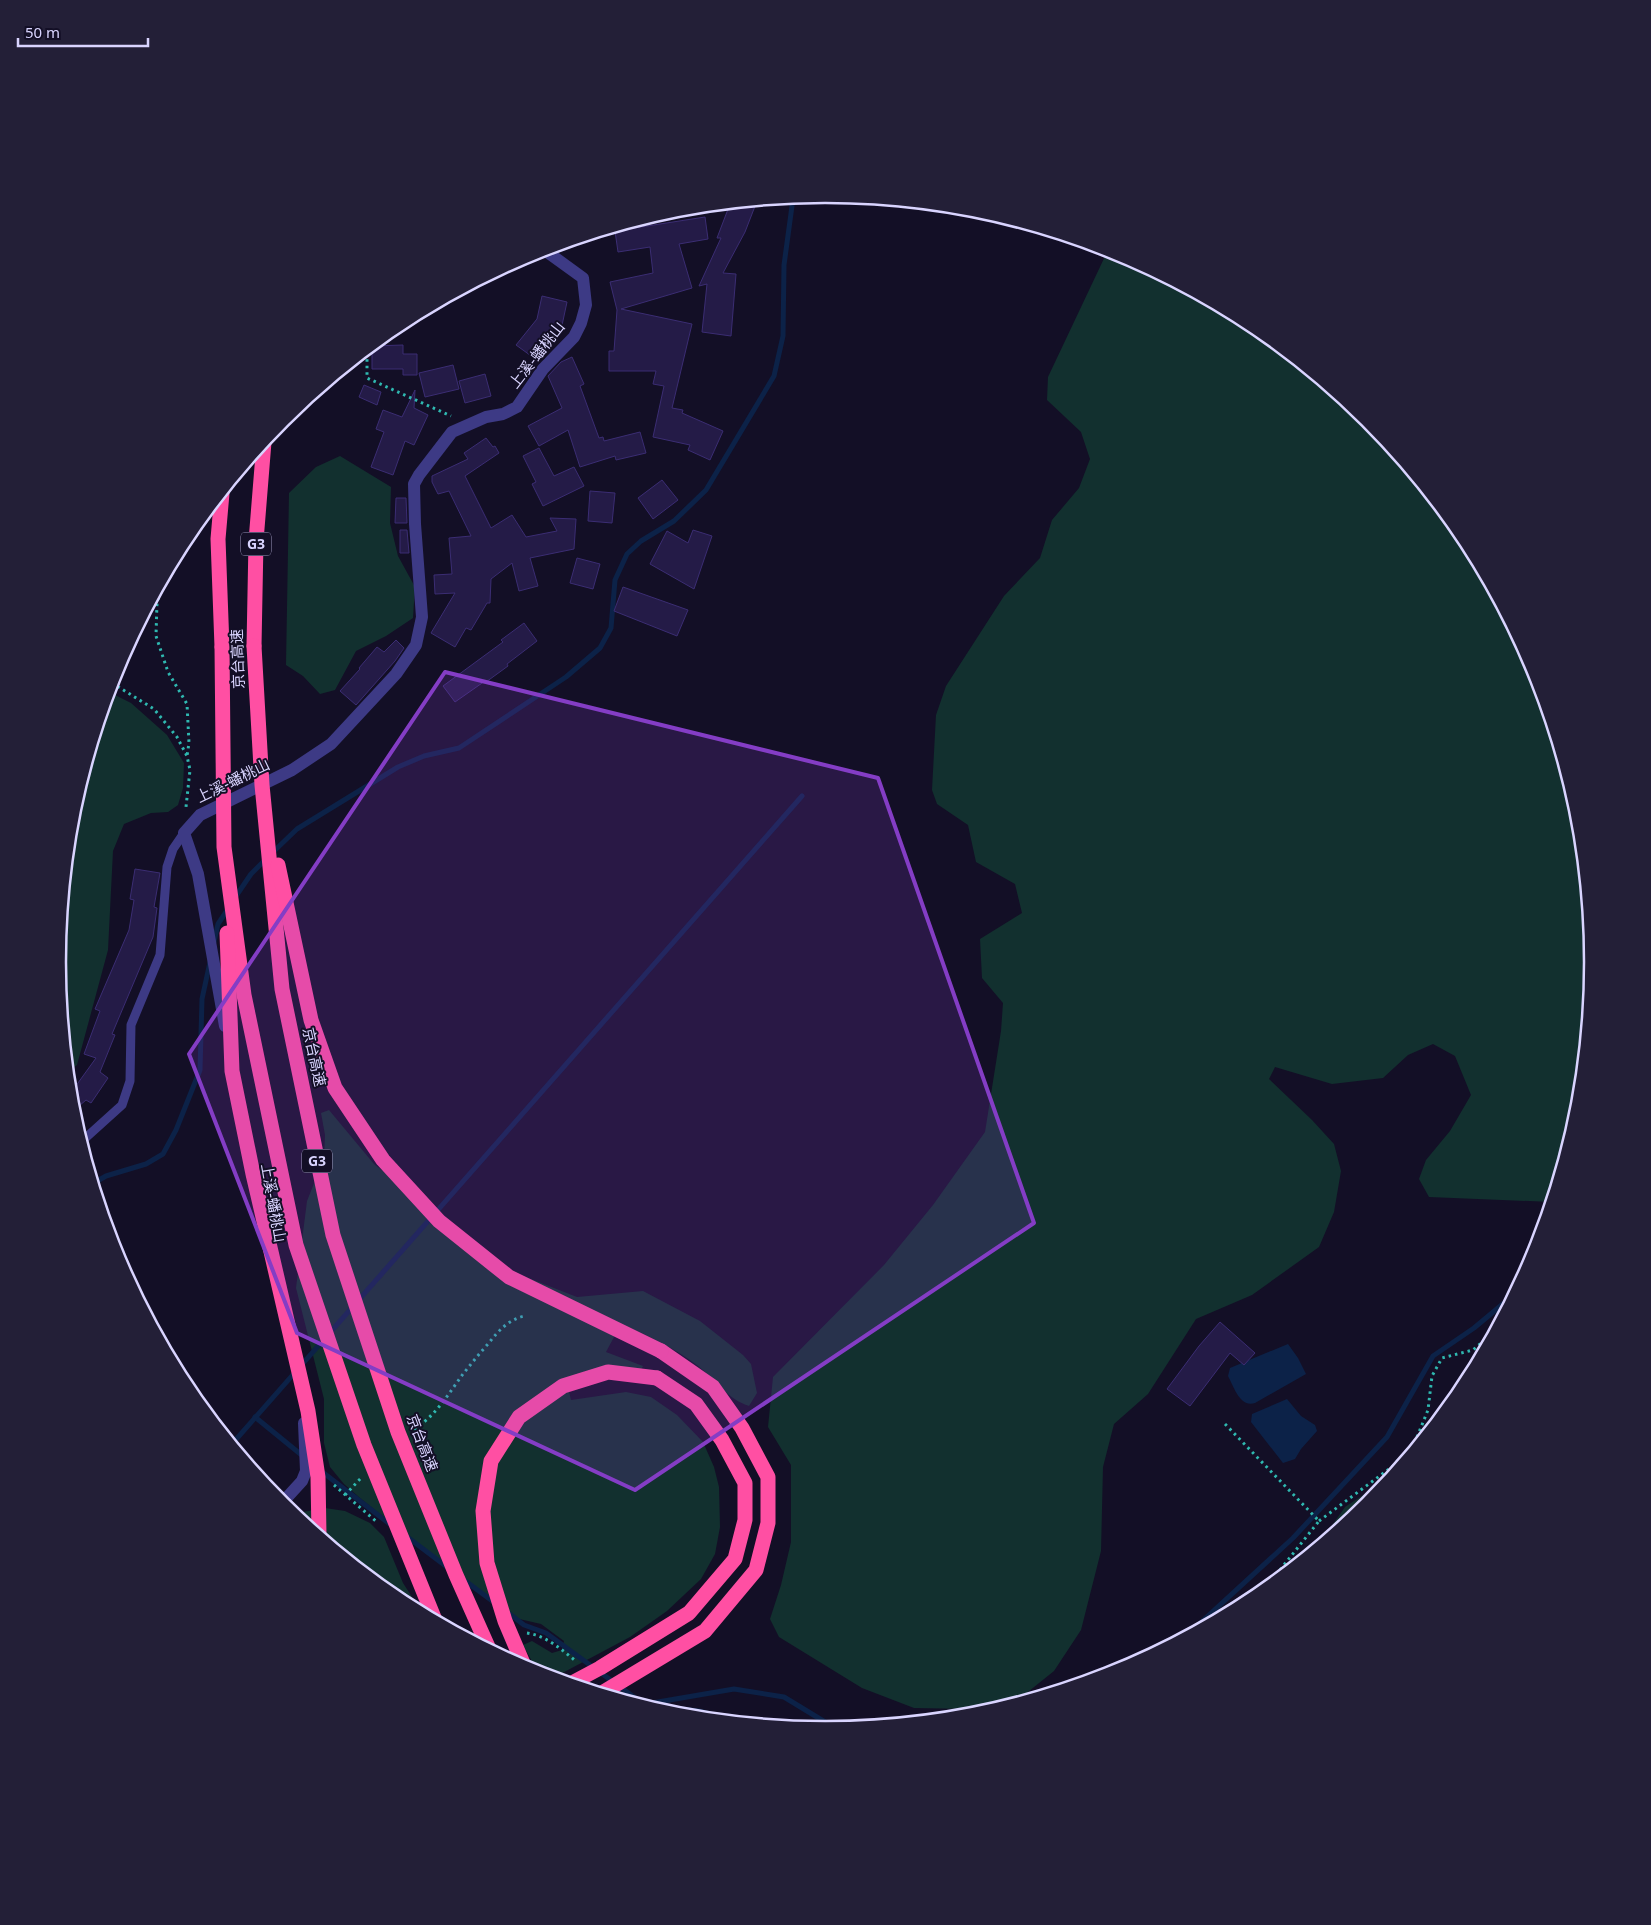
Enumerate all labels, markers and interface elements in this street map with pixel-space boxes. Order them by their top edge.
scale bar [18,15,148,47]
text: 50 m [25,22,60,42]
street label: 上溪-蟠桃山 [504,317,569,392]
road number: G3 [241,532,271,556]
street label: 京台高速 [226,629,248,689]
street label: 上溪-蟠桃山 [192,754,273,807]
street label: 京台高速 [299,1025,331,1088]
road number: G3 [302,1150,332,1172]
street label: 上溪-蟠桃山 [257,1162,291,1244]
street label: 京台高速 [403,1411,443,1474]

